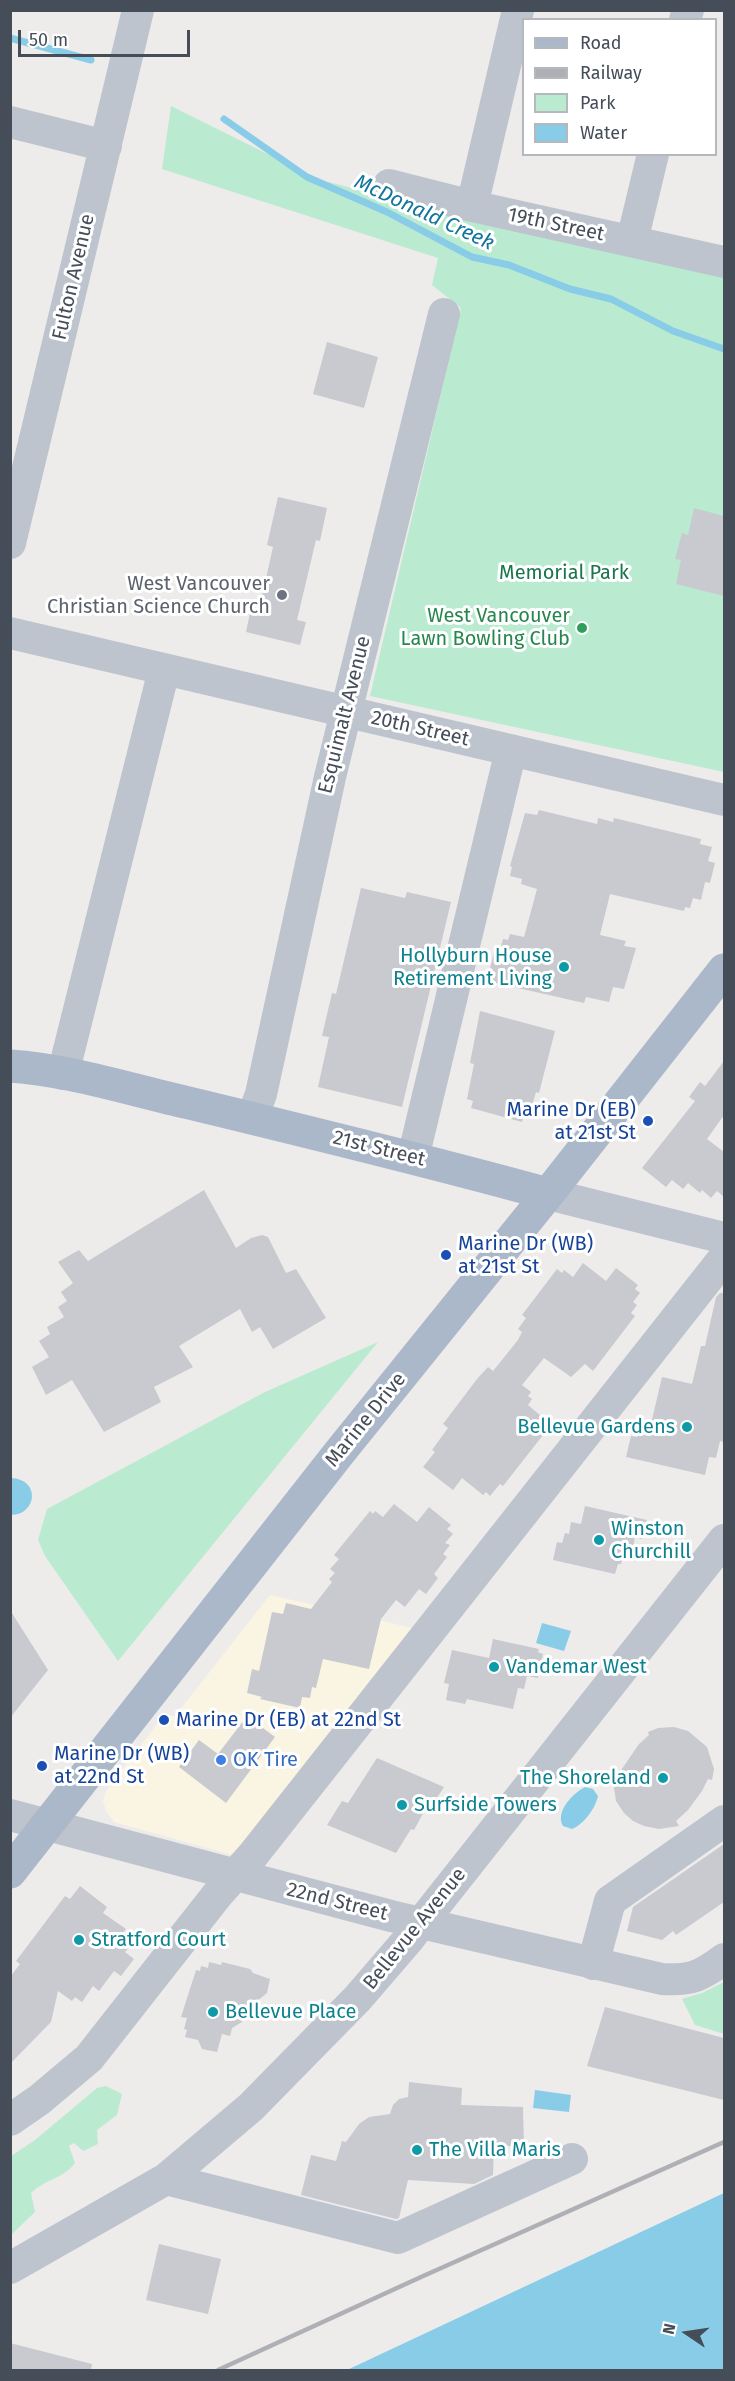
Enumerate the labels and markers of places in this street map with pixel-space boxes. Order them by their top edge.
place label: West Vancouver Christian Science Church [47,572,270,619]
marker: West Vancouver Christian Science Church [275,588,289,602]
place label: West Vancouver Lawn Bowling Club [401,604,570,651]
marker: West Vancouver Lawn Bowling Club [575,621,589,635]
place label: Hollyburn House Retirement Living [393,944,552,991]
marker: Hollyburn House Retirement Living [557,960,571,974]
place label: Marine Dr (EB) at 21st St [507,1098,636,1145]
marker: Marine Dr (EB) at 21st St [641,1114,655,1128]
place label: Marine Dr (WB) at 21st St [458,1232,593,1279]
marker: Marine Dr (WB) at 21st St [439,1248,453,1262]
place label: Bellevue Gardens [517,1415,675,1439]
marker: Bellevue Gardens [680,1420,694,1434]
place label: Winston Churchill [611,1517,691,1564]
marker: Winston Churchill [592,1533,606,1547]
place label: Vandemar West [506,1655,647,1679]
marker: Vandemar West [487,1660,501,1674]
place label: Marine Dr (EB) at 22nd St [176,1708,401,1732]
marker: Marine Dr (EB) at 22nd St [157,1713,171,1727]
place label: Marine Dr (WB) at 22nd St [54,1742,189,1789]
place label: OK Tire [233,1748,298,1772]
marker: OK Tire [214,1753,228,1767]
marker: Marine Dr (WB) at 22nd St [35,1759,49,1773]
place label: The Shoreland [520,1766,651,1790]
marker: The Shoreland [656,1771,670,1785]
place label: Surfside Towers [414,1793,557,1817]
marker: Surfside Towers [395,1798,409,1812]
place label: Stratford Court [91,1928,226,1952]
marker: Stratford Court [72,1933,86,1947]
place label: Bellevue Place [225,2000,356,2024]
marker: Bellevue Place [206,2005,220,2019]
place label: The Villa Maris [429,2138,561,2162]
marker: The Villa Maris [410,2143,424,2157]

